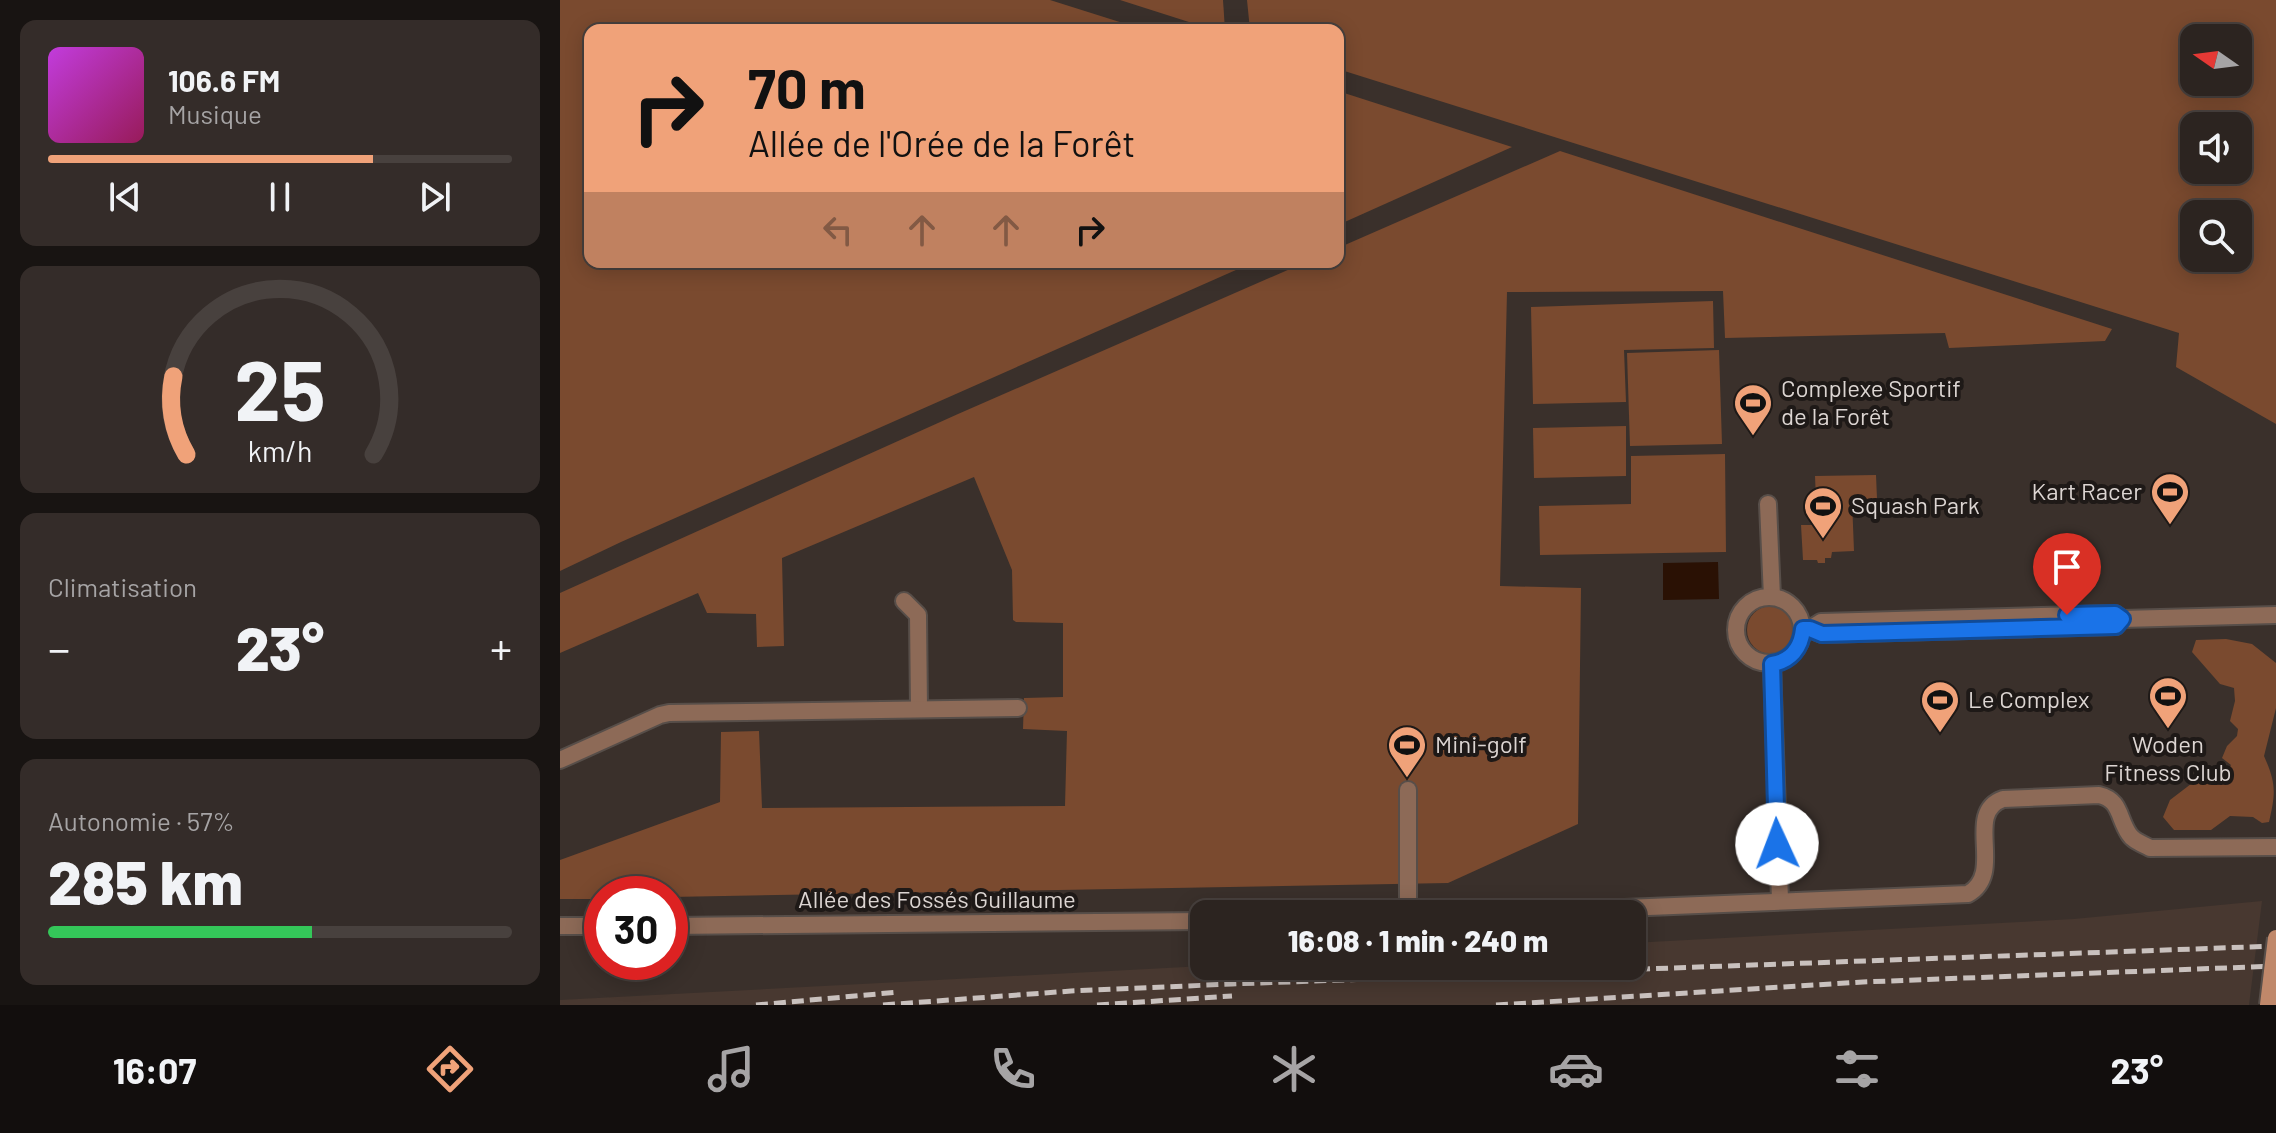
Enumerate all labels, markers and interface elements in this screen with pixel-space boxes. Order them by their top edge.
north arrow [2180,24,2252,96]
map controls [2180,24,2252,272]
text: 70 m [748,53,866,120]
icon: right [616,56,720,160]
text: 106.6 FM [168,62,280,98]
text: Musique [168,98,262,129]
button: sound [2180,112,2252,184]
text: Allée de l'Orée de la Forêt [748,121,1135,164]
icon: previous [103,175,147,219]
icon: pause [258,175,302,219]
icon: next [413,175,457,219]
button: search [2180,200,2252,272]
icon: left [816,208,860,252]
icon: ahead [900,208,944,252]
icon: ahead [984,208,1028,252]
icon: right [1068,208,1112,252]
text: 25 [234,338,326,438]
place label: Complexe Sportif de la Forêt [1781,373,1961,430]
sports icon: Complexe Sportif de la Forêt [1732,382,1774,437]
text: km/h [248,434,312,469]
sports icon: Kart Racer [2149,471,2191,526]
place label: Kart Racer [2032,476,2142,505]
sports icon: Squash Park [1802,485,1844,540]
place label: Squash Park [1851,490,1980,519]
pin [2033,533,2101,615]
icon: arrive [2045,545,2089,589]
text: Climatisation [48,571,197,602]
text: 23° [236,611,324,683]
text: − [48,621,70,674]
text: + [490,621,512,674]
sports icon: Woden Fitness Club [2147,675,2189,730]
sports icon: Le Complex [1919,679,1961,734]
place label: Le Complex [1968,684,2089,713]
sports icon: Mini-golf [1386,724,1428,779]
place label: Mini-golf [1435,729,1527,758]
place label: Woden Fitness Club [2104,729,2232,786]
position arrow [1735,802,1819,886]
text: Autonomie · 57% [48,805,235,836]
text: 285 km [48,845,243,917]
speed limit sign: 30 [584,876,688,980]
street label: Allée des Fossés Guillaume [798,884,1076,913]
text: 16:08 · 1 min · 240 m [1288,922,1548,958]
icon: directions [422,1041,478,1097]
icon: music [703,1041,759,1097]
icon: phone [985,1041,1041,1097]
icon: climate [1266,1041,1322,1097]
icon: car [1548,1041,1604,1097]
icon: filters [1829,1041,1885,1097]
text: 16:07 [113,1048,196,1091]
text: 23° [2111,1048,2163,1091]

